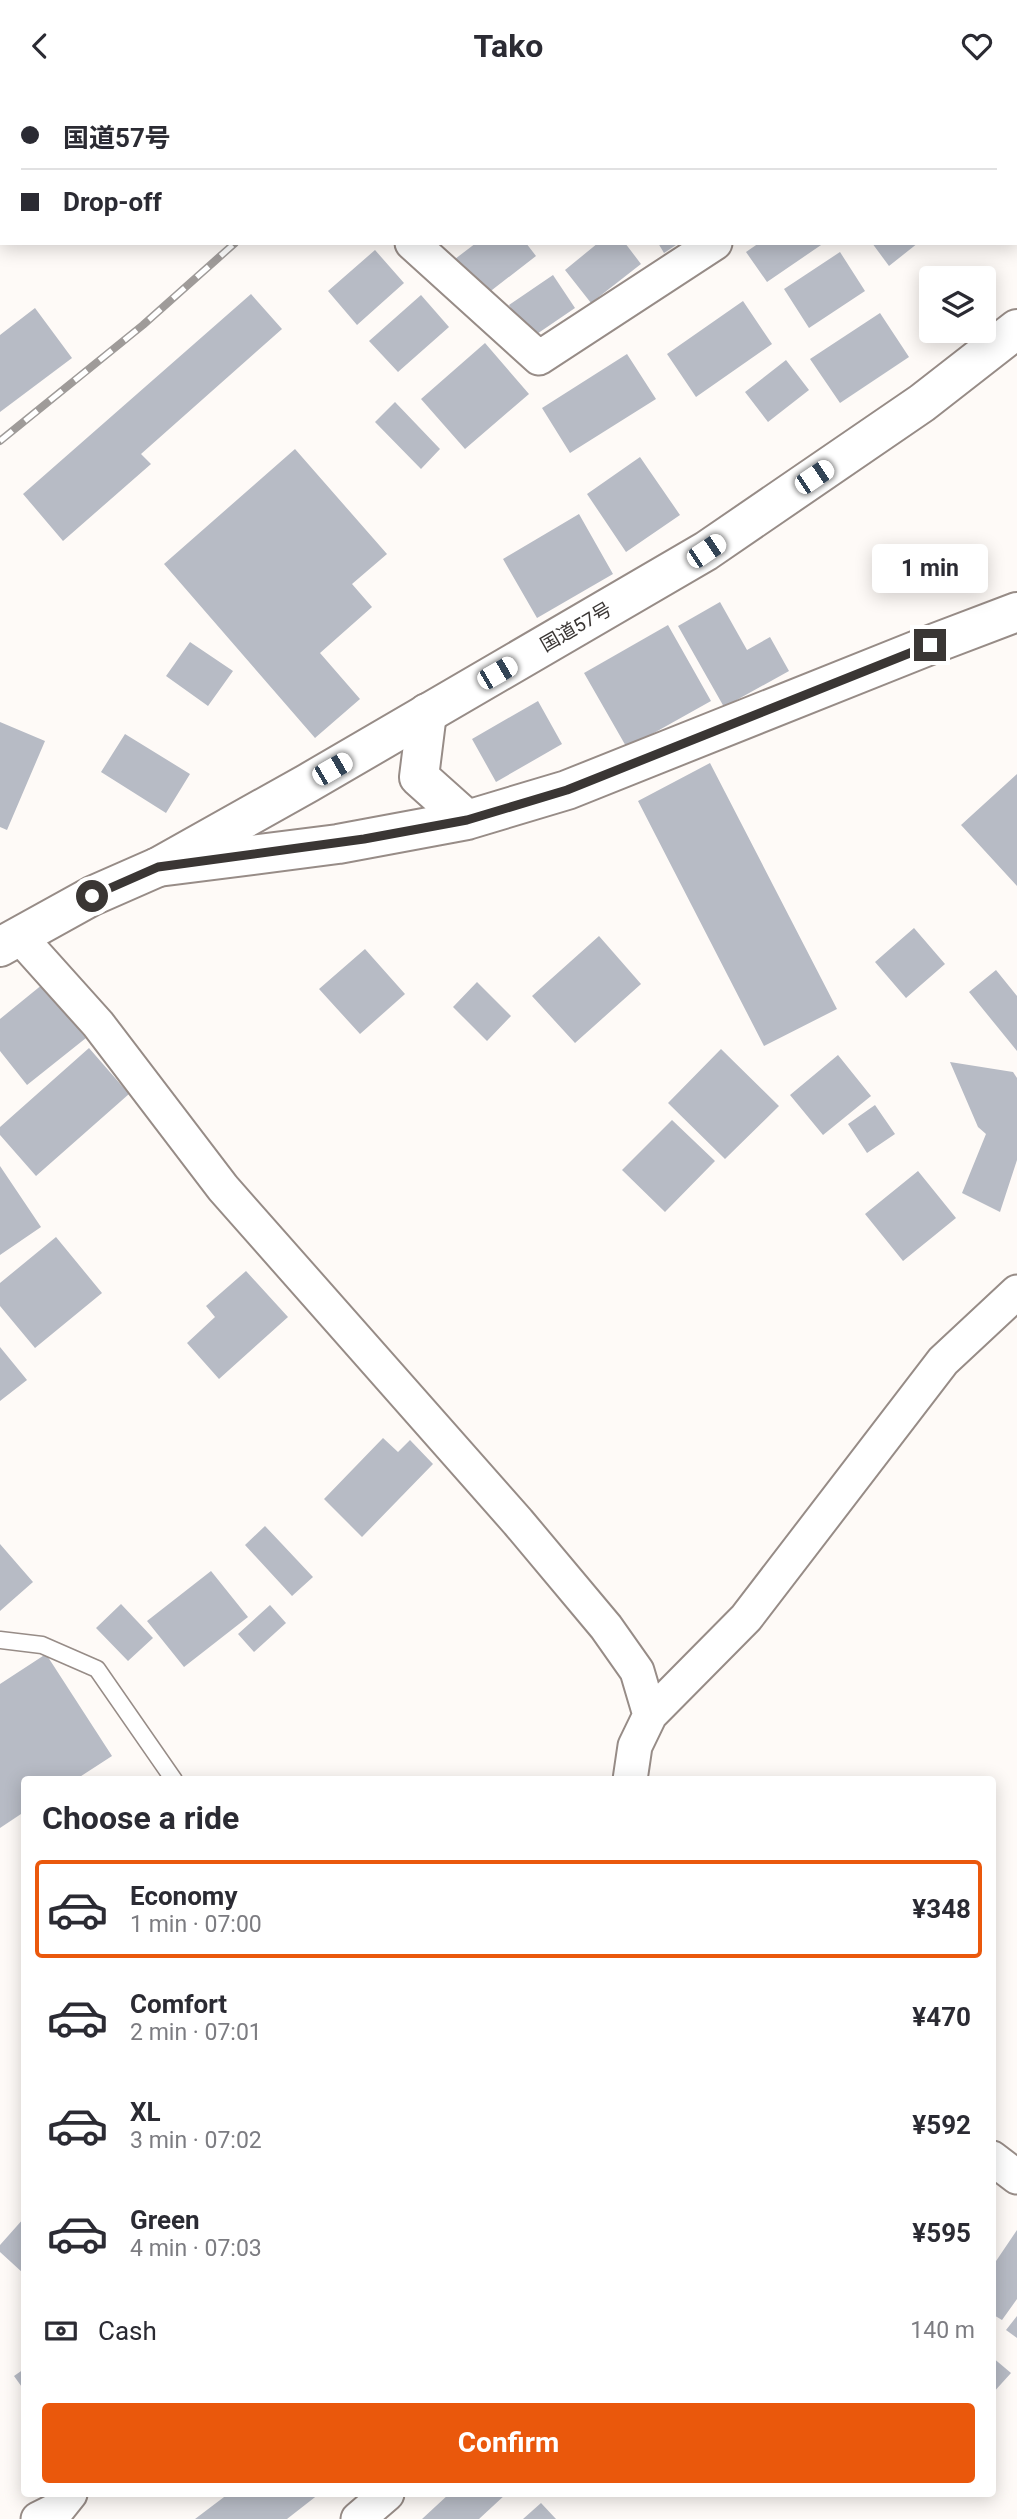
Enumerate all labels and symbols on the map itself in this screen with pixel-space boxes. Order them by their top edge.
car [791,457,838,497]
car [683,531,730,571]
callout: 1 min [872,543,988,593]
street label: 国道57号 [536,597,616,657]
route end [914,629,946,661]
car [474,653,521,693]
car [309,749,356,789]
route start [76,880,108,912]

